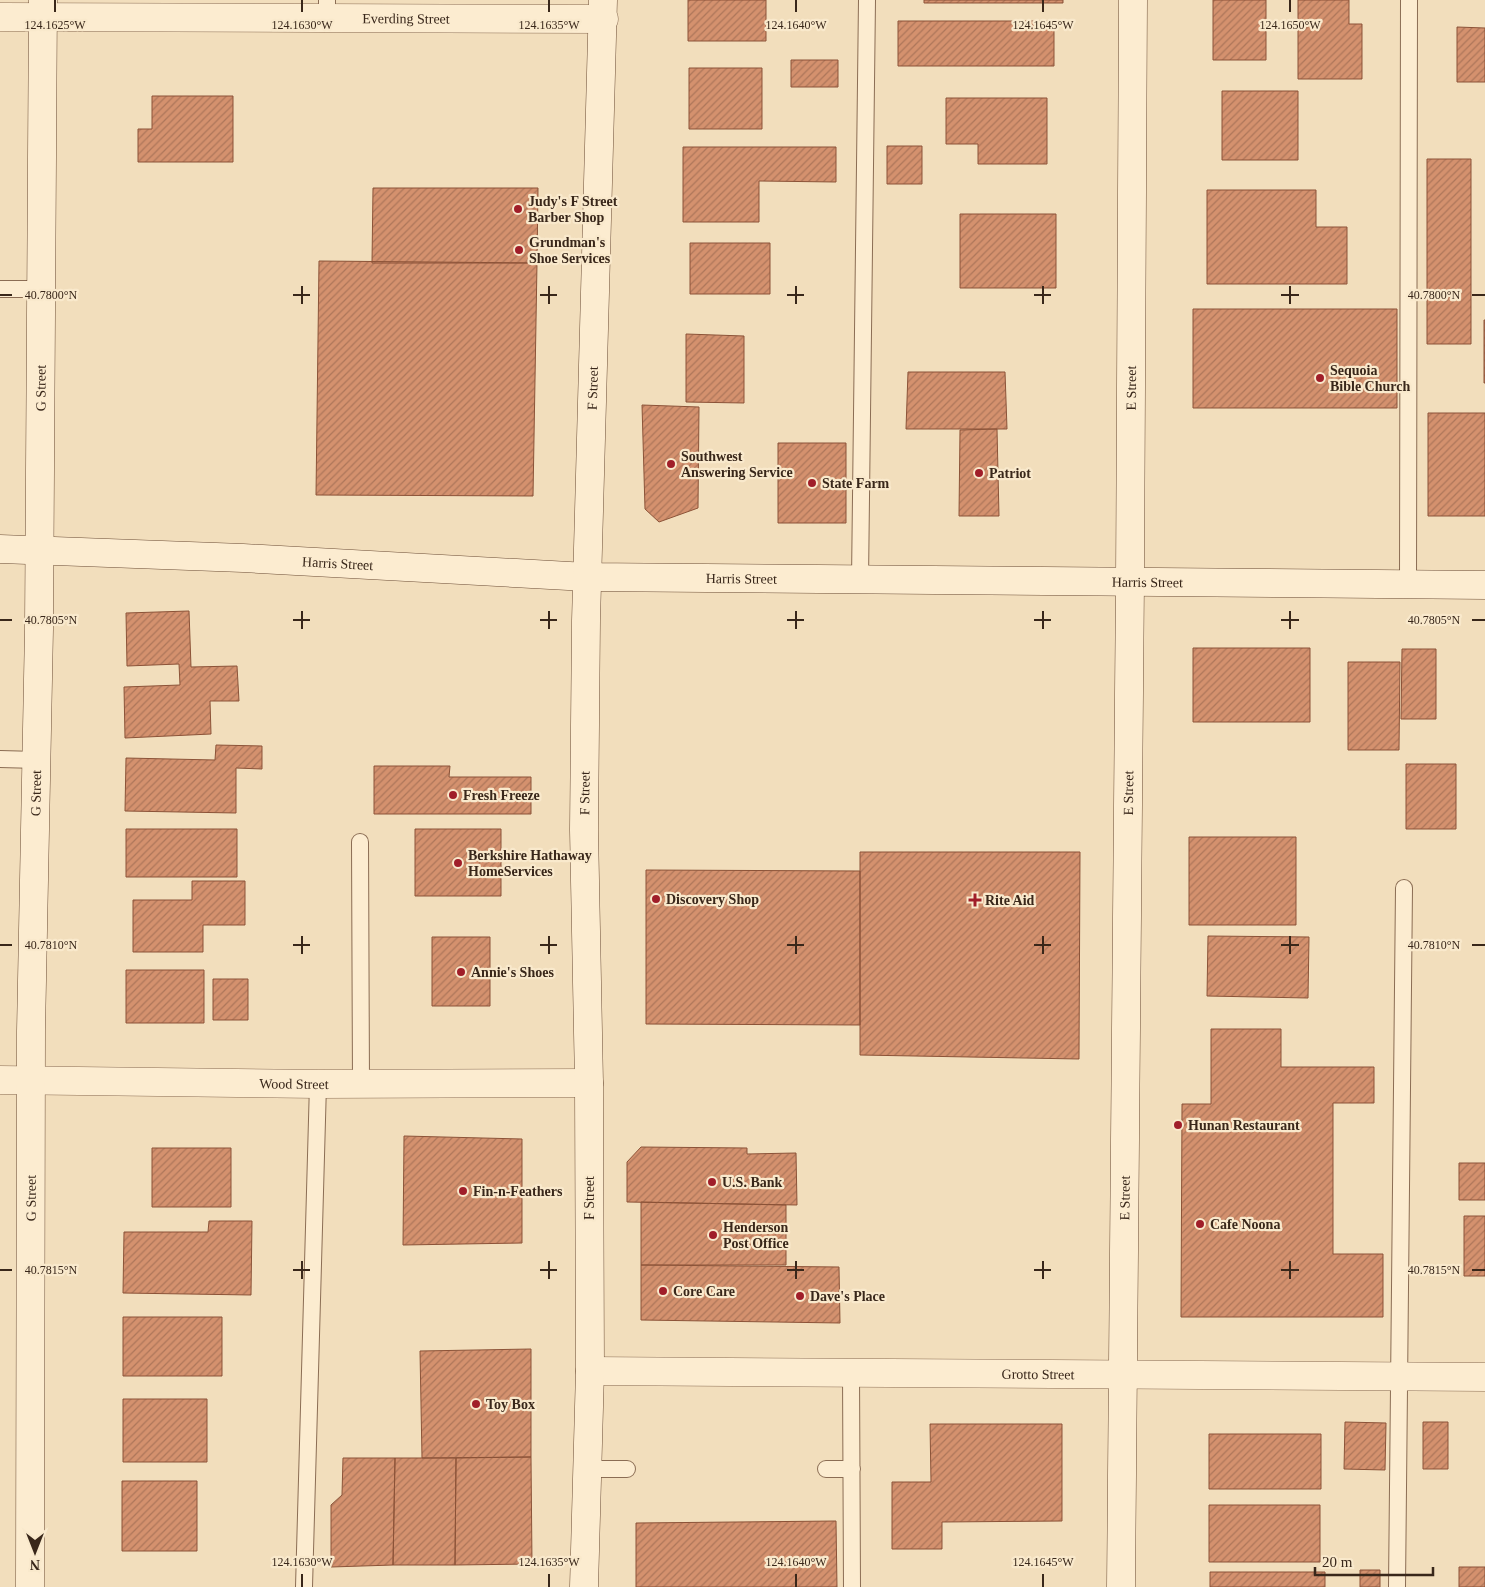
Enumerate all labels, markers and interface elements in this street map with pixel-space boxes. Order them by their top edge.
street label: Everding Street [362,11,450,26]
text: 124.1625°W [24,18,86,32]
text: 124.1630°W [271,18,333,32]
text: 124.1635°W [518,18,580,32]
text: 124.1640°W [765,18,827,32]
text: 124.1645°W [1012,18,1074,32]
text: 124.1650°W [1259,18,1321,32]
place label: Judy's F Street Barber Shop [528,194,618,225]
marker: Judy's F Street Barber Shop [512,203,524,215]
place label: Grundman's Shoe Services [529,235,611,266]
marker: Grundman's Shoe Services [513,244,525,256]
text: 40.7800°N [25,288,78,302]
text: 40.7800°N [1408,288,1461,302]
place label: Sequoia Bible Church [1330,363,1410,394]
street label: G Street [33,365,48,411]
street label: F Street [584,366,600,410]
street label: E Street [1123,366,1139,410]
marker: Sequoia Bible Church [1314,372,1326,384]
place label: Southwest Answering Service [681,449,793,480]
marker: Southwest Answering Service [665,458,677,470]
place label: Patriot [989,466,1031,481]
marker: Patriot [973,467,985,479]
place label: State Farm [822,476,890,491]
marker: State Farm [806,477,818,489]
street label: Harris Street [302,554,374,573]
street label: Harris Street [706,571,777,586]
street label: Harris Street [1112,574,1183,590]
text: 40.7805°N [25,613,78,627]
text: 40.7805°N [1408,613,1461,627]
street label: G Street [28,770,44,816]
street label: E Street [1120,770,1136,815]
street label: F Street [577,771,592,815]
place label: Fresh Freeze [463,788,540,803]
marker: Fresh Freeze [447,789,459,801]
place label: Berkshire Hathaway HomeServices [468,848,592,879]
marker: Berkshire Hathaway HomeServices [452,857,464,869]
place label: Discovery Shop [666,892,759,907]
marker: Discovery Shop [650,893,662,905]
place label: Rite Aid [985,893,1035,908]
marker: Rite Aid [969,894,981,906]
text: 40.7810°N [25,938,78,952]
text: 40.7810°N [1408,938,1461,952]
place label: Annie's Shoes [471,965,554,980]
marker: Annie's Shoes [455,966,467,978]
street label: Wood Street [259,1076,329,1092]
place label: Hunan Restaurant [1188,1118,1300,1133]
marker: Hunan Restaurant [1172,1119,1184,1131]
street label: G Street [23,1175,38,1221]
place label: U.S. Bank [722,1175,783,1190]
street label: E Street [1117,1175,1132,1220]
street label: F Street [582,1176,597,1220]
marker: U.S. Bank [706,1176,718,1188]
place label: Fin-n-Feathers [473,1184,563,1199]
marker: Fin-n-Feathers [457,1185,469,1197]
place label: Cafe Noona [1210,1217,1280,1232]
marker: Cafe Noona [1194,1218,1206,1230]
place label: Henderson Post Office [723,1220,789,1251]
marker: Henderson Post Office [707,1229,719,1241]
text: 40.7815°N [25,1263,78,1277]
text: 40.7815°N [1408,1263,1461,1277]
place label: Core Care [673,1284,735,1299]
marker: Core Care [657,1285,669,1297]
place label: Dave's Place [810,1289,885,1304]
marker: Dave's Place [794,1290,806,1302]
street label: Grotto Street [1002,1366,1075,1382]
place label: Toy Box [486,1397,535,1412]
marker: Toy Box [470,1398,482,1410]
north arrow [10,1527,60,1577]
scale bar [1315,1544,1432,1576]
text: 20 m [1322,1554,1353,1570]
text: 124.1630°W [271,1555,333,1569]
text: 124.1635°W [518,1555,580,1569]
text: 124.1640°W [765,1555,827,1569]
text: 124.1645°W [1012,1555,1074,1569]
text: N [30,1557,40,1572]

